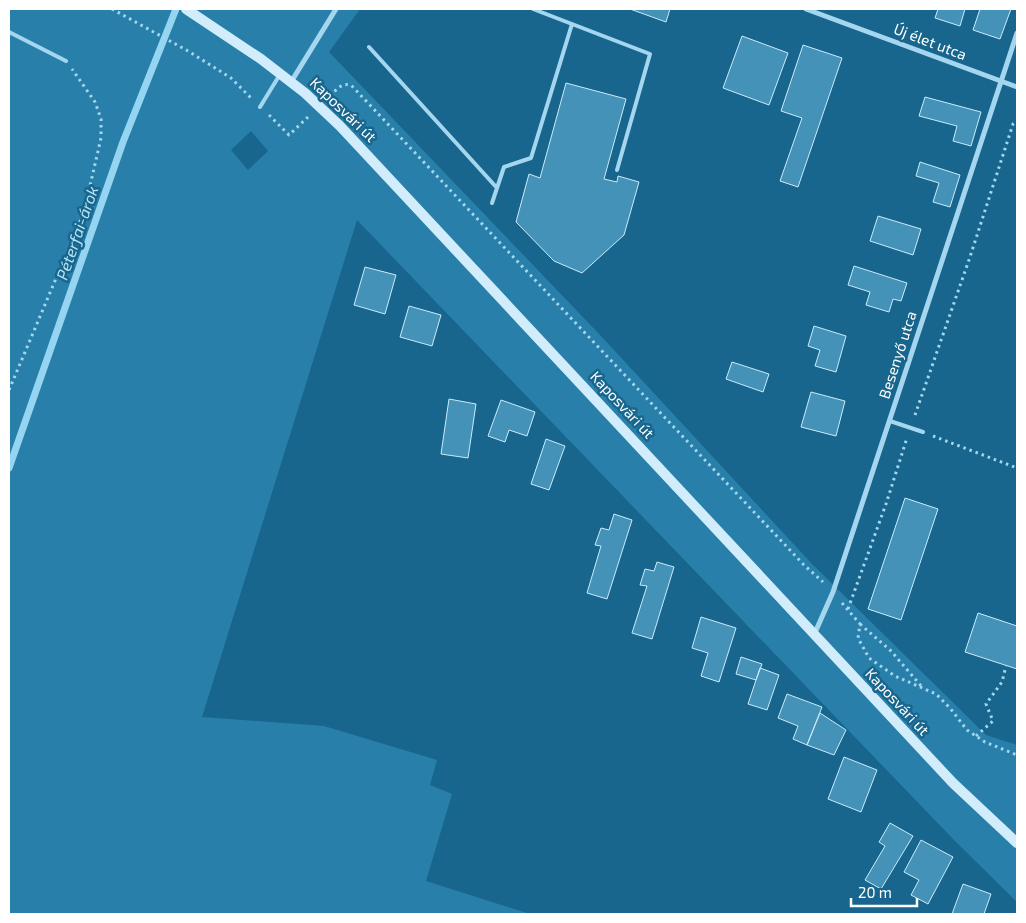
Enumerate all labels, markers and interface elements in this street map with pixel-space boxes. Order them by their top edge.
street label: Új élet utca [891,19,969,64]
street label: Kaposvári út [307,73,381,146]
water label: Péterfai-árok [52,183,101,282]
street label: Besenyő utca [874,308,920,401]
street label: Kaposvári út [587,367,659,442]
street label: Kaposvári út [862,664,934,739]
scale bar [851,876,917,908]
text: 20 m [858,883,892,901]

